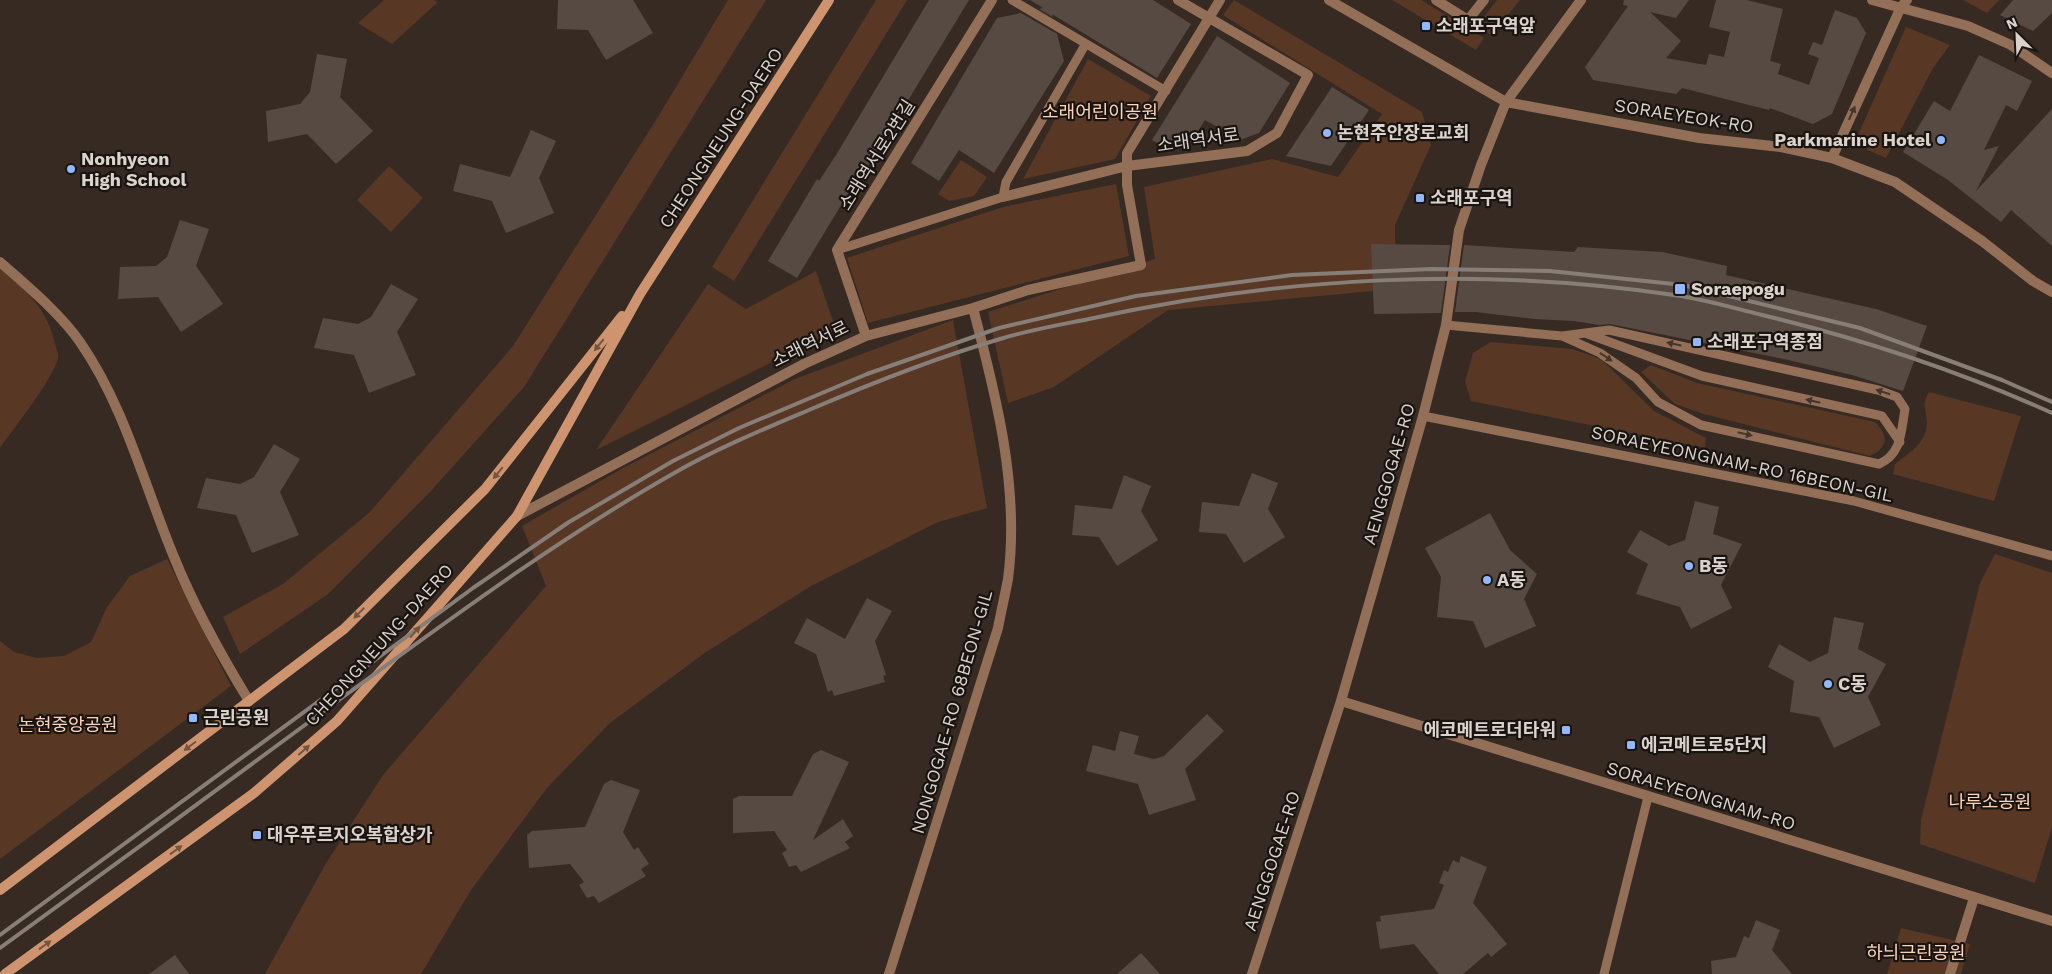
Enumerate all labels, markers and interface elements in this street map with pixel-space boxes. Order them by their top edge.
north arrow [1992,10,2042,60]
text: N [2004,14,2020,33]
place label: 소래포구역앞 [1436,15,1536,36]
marker: 소래포구역앞 [1420,20,1432,32]
street label: CHEONGNEUNG-DAERO [654,44,787,232]
street label: SORAEYEOK-RO [1613,94,1755,137]
street label: 소래역서로2번길 [834,96,919,214]
park label: 소래어린이공원 [1042,101,1158,122]
one-way arrow [1849,106,1857,120]
place label: 논현주안장로교회 [1337,122,1469,143]
street label: 소래역서로 [1155,123,1240,156]
marker: 논현주안장로교회 [1321,127,1333,139]
place label: Parkmarine Hotel [1774,129,1931,150]
marker: Parkmarine Hotel [1935,134,1947,146]
place label: Nonhyeon High School [81,148,187,190]
marker: Nonhyeon High School [65,163,77,175]
place label: 소래포구역 [1430,187,1513,208]
marker: 소래포구역 [1414,192,1426,204]
place label: Soraepogu [1691,278,1785,299]
marker: Soraepogu [1673,282,1687,296]
street label: 소래역서로 [768,316,852,371]
place label: 소래포구역종점 [1707,331,1823,352]
marker: 소래포구역종점 [1691,336,1703,348]
one-way arrow [593,339,604,352]
one-way arrow [1666,340,1681,348]
one-way arrow [1599,352,1613,362]
one-way arrow [1875,388,1890,396]
one-way arrow [1806,397,1821,405]
street label: AENGGOGAE-RO [1358,401,1419,547]
street label: SORAEYEONGNAM-RO 16BEON-GIL [1589,421,1895,506]
one-way arrow [1737,430,1752,438]
one-way arrow [492,466,503,479]
place label: B동 [1699,555,1728,576]
street label: CHEONGNEUNG-DAERO [300,559,457,730]
marker: B동 [1683,560,1695,572]
place label: A동 [1497,569,1526,590]
marker: A동 [1481,574,1493,586]
street label: NONGOGAE-RO 68BEON-GIL [907,587,996,836]
one-way arrow [354,607,366,619]
one-way arrow [409,626,421,638]
place label: C동 [1838,673,1867,694]
marker: C동 [1822,678,1834,690]
place label: 근린공원 [203,707,269,728]
marker: 근린공원 [187,712,199,724]
park label: 논현중앙공원 [18,714,118,735]
place label: 에코메트로더타워 [1424,719,1556,740]
marker: 에코메트로더타워 [1560,724,1572,736]
place label: 에코메트로5단지 [1641,734,1767,755]
marker: 에코메트로5단지 [1625,739,1637,751]
one-way arrow [184,740,197,751]
one-way arrow [298,745,310,756]
street label: SORAEYEONGNAM-RO [1604,757,1798,834]
street label: AENGGOGAE-RO [1239,788,1304,934]
park label: 나루소공원 [1949,791,2031,812]
place label: 대우푸르지오복합상가 [267,824,433,845]
marker: 대우푸르지오복합상가 [251,829,263,841]
one-way arrow [169,845,183,855]
one-way arrow [38,940,52,950]
park label: 하늬근린공원 [1866,942,1966,963]

